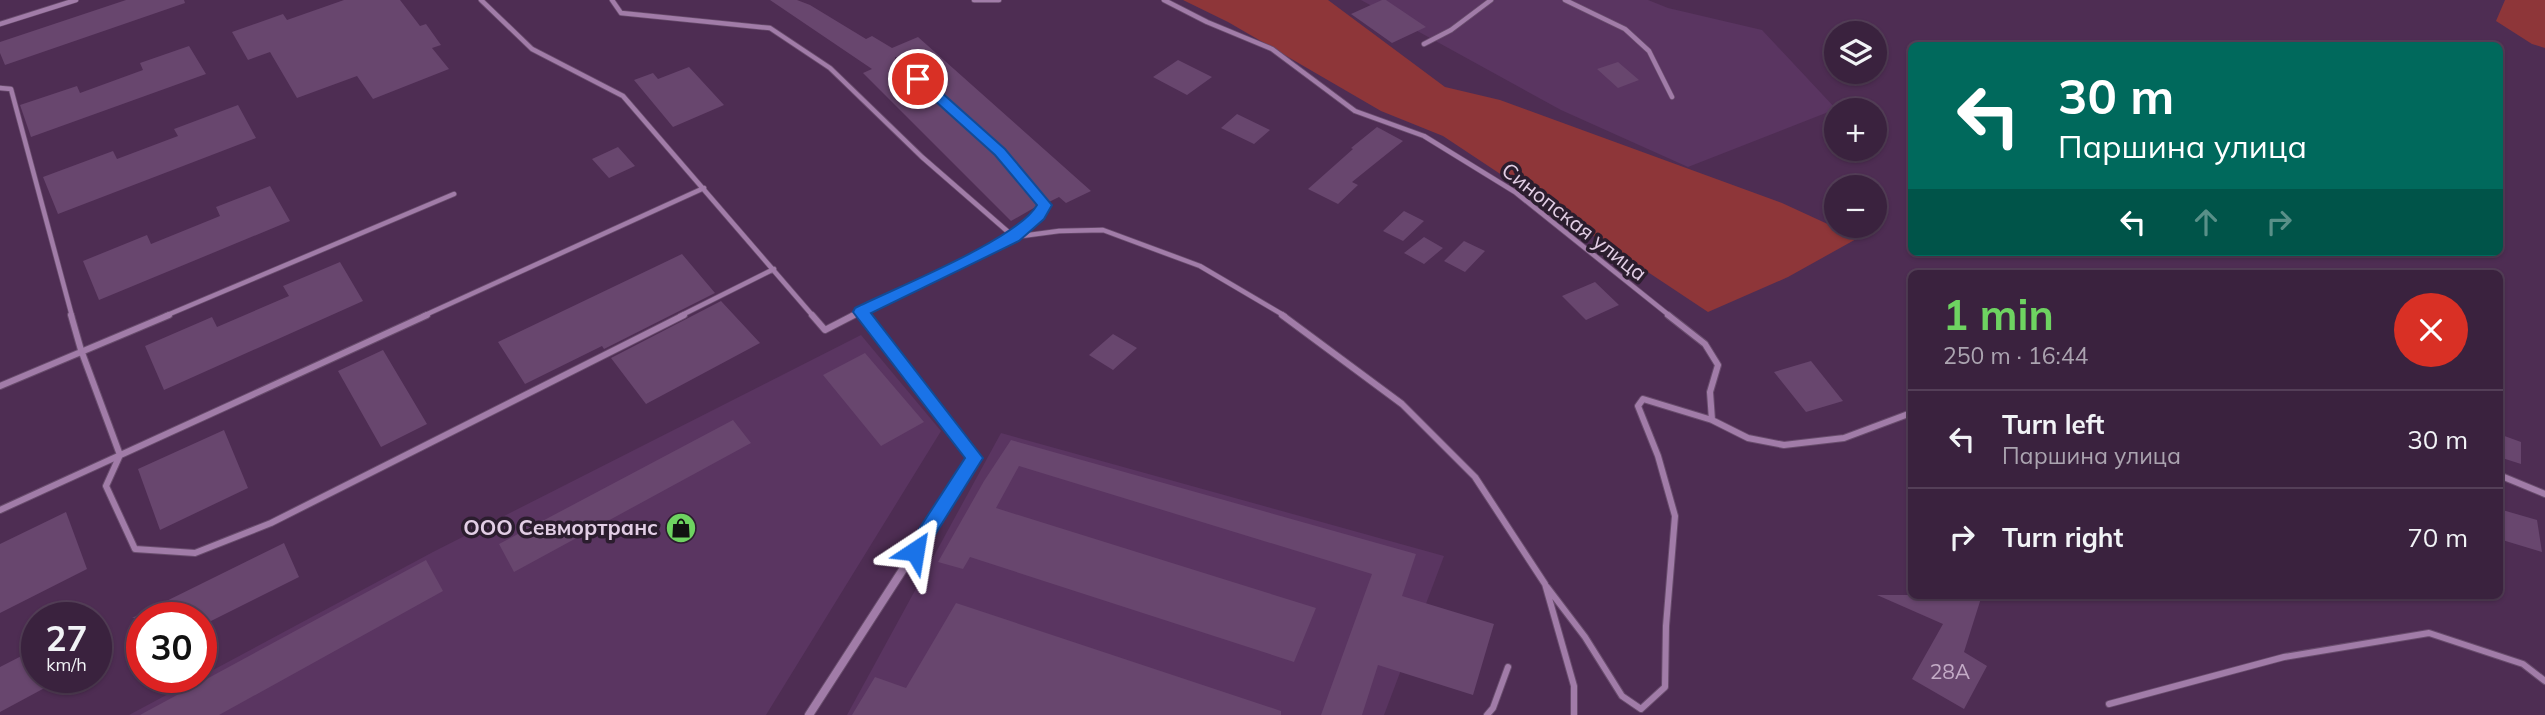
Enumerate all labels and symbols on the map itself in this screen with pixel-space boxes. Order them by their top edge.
pin [888,49,948,109]
street label: Синопская улица [1497,156,1652,286]
shop icon: ООО Севмортранс [664,511,698,545]
place label: ООО Севмортранс [463,514,658,540]
position arrow [878,514,952,588]
speed limit sign: 30 [126,602,217,693]
house number: 28А [1930,658,1971,684]

